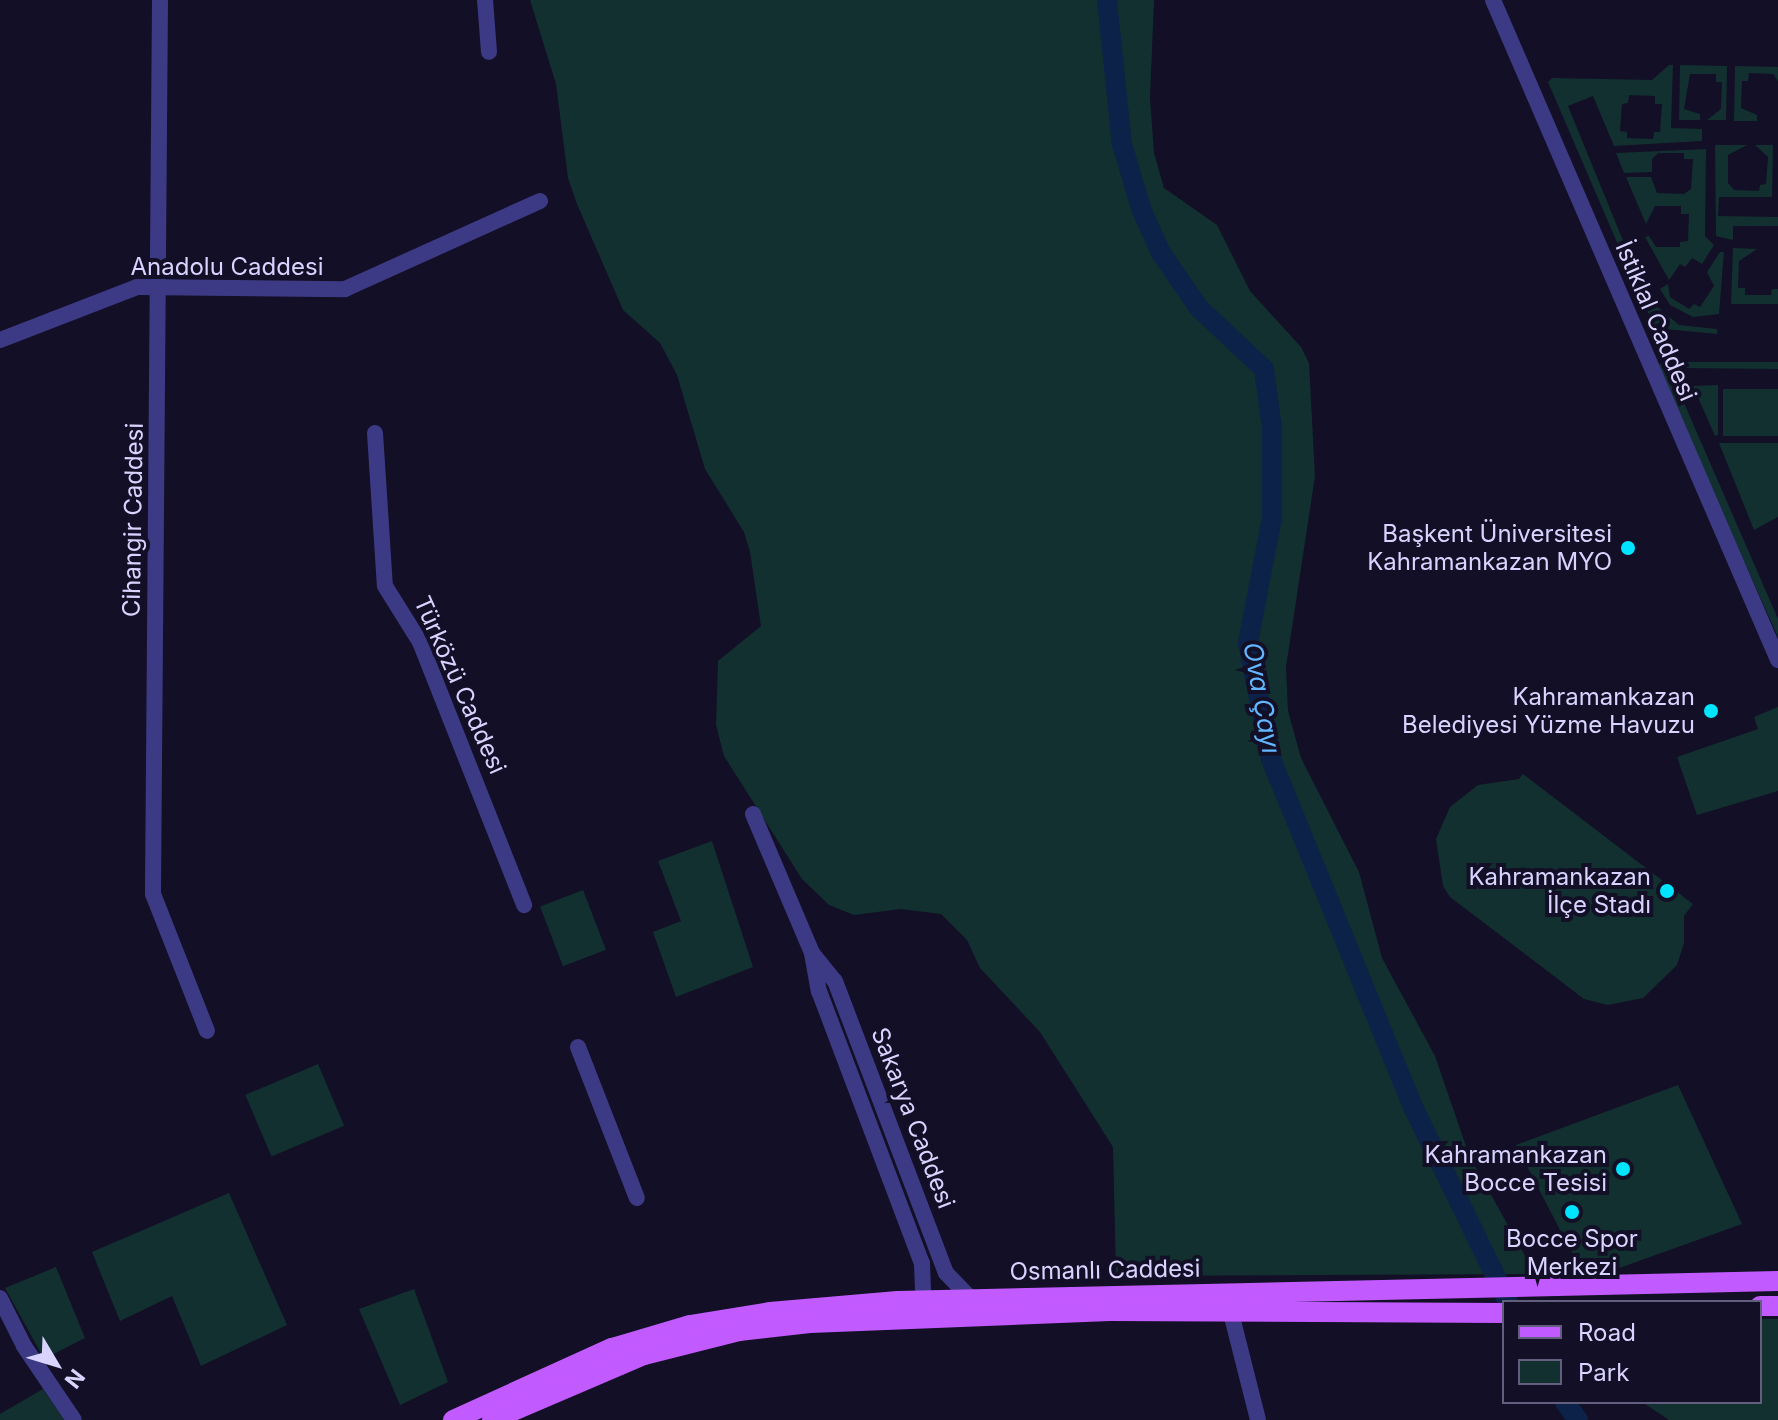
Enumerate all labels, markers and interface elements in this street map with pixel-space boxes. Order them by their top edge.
street label: İstiklal Caddesi [1609,237,1703,405]
street label: Anadolu Caddesi [131,253,323,281]
street label: Cihangir Caddesi [117,423,149,617]
place label: Başkent Üniversitesi Kahramankazan MYO [1367,520,1612,576]
marker: Başkent Üniversitesi Kahramankazan MYO [1619,539,1637,557]
street label: Türközü Caddesi [408,592,512,778]
water label: Ova Çayı [1237,640,1287,756]
place label: Kahramankazan Belediyesi Yüzme Havuzu [1402,683,1695,739]
marker: Kahramankazan Belediyesi Yüzme Havuzu [1702,702,1720,720]
place label: Kahramankazan İlçe Stadı [1468,863,1651,919]
marker: Kahramankazan İlçe Stadı [1658,882,1676,900]
street label: Sakarya Caddesi [865,1023,961,1213]
place label: Kahramankazan Bocce Tesisi [1424,1141,1607,1197]
marker: Kahramankazan Bocce Tesisi [1614,1160,1632,1178]
marker: Bocce Spor Merkezi [1563,1203,1581,1221]
place label: Bocce Spor Merkezi [1506,1225,1638,1281]
street label: Osmanlı Caddesi [1009,1254,1201,1286]
legend [1502,1300,1762,1404]
text: Road [1578,1318,1636,1347]
north arrow [16,1324,96,1404]
text: Park [1578,1358,1629,1387]
text: N [60,1364,90,1393]

